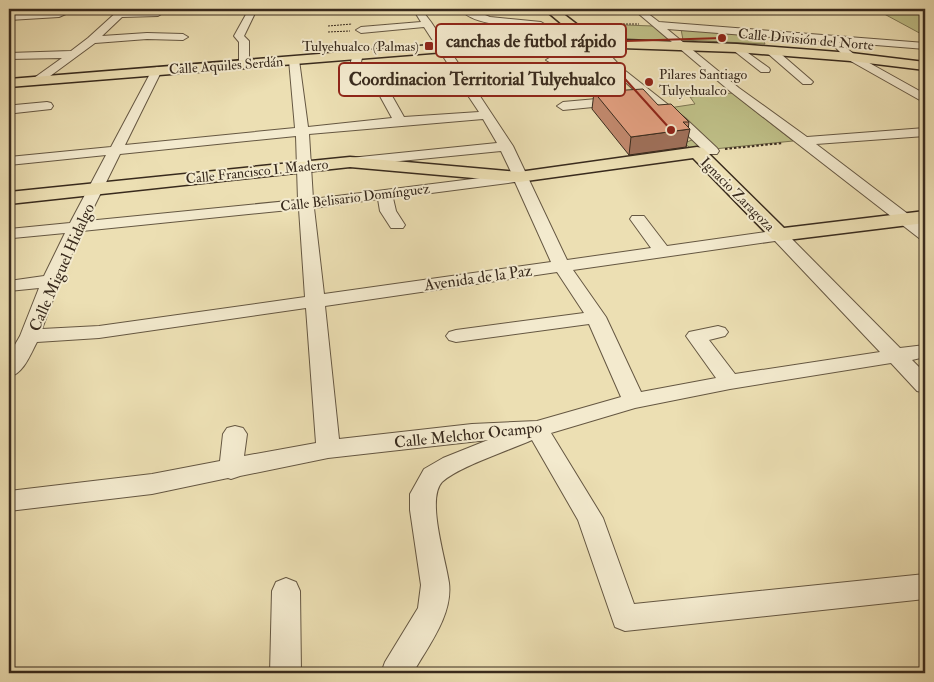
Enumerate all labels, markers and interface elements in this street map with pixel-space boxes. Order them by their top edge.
callout: canchas de futbol rápido [436,24,626,57]
street label: Calle División del Norte [738,25,875,54]
text: canchas de futbol rápido [446,30,616,53]
place label: Tulyehualco (Palmas) [302,38,419,56]
marker: Tulyehualco (Palmas) [423,40,435,52]
street label: Calle Aquiles Serdán [168,53,284,78]
callout: Coordinacion Territorial Tulyehualco [339,63,625,96]
place label: Pilares Santiago Tulyehualco [659,66,748,100]
text: Coordinacion Territorial Tulyehualco [349,68,616,91]
marker: Pilares Santiago Tulyehualco [643,76,655,88]
street label: Ignacio Zaragoza [697,154,778,235]
street label: Calle Francisco I. Madero [185,156,329,187]
street label: Calle Belisario Domínguez [280,180,431,215]
street label: Calle Miguel Hidalgo [25,200,99,335]
street label: Avenida de la Paz [422,260,534,296]
street label: Calle Melchor Ocampo [393,417,543,454]

